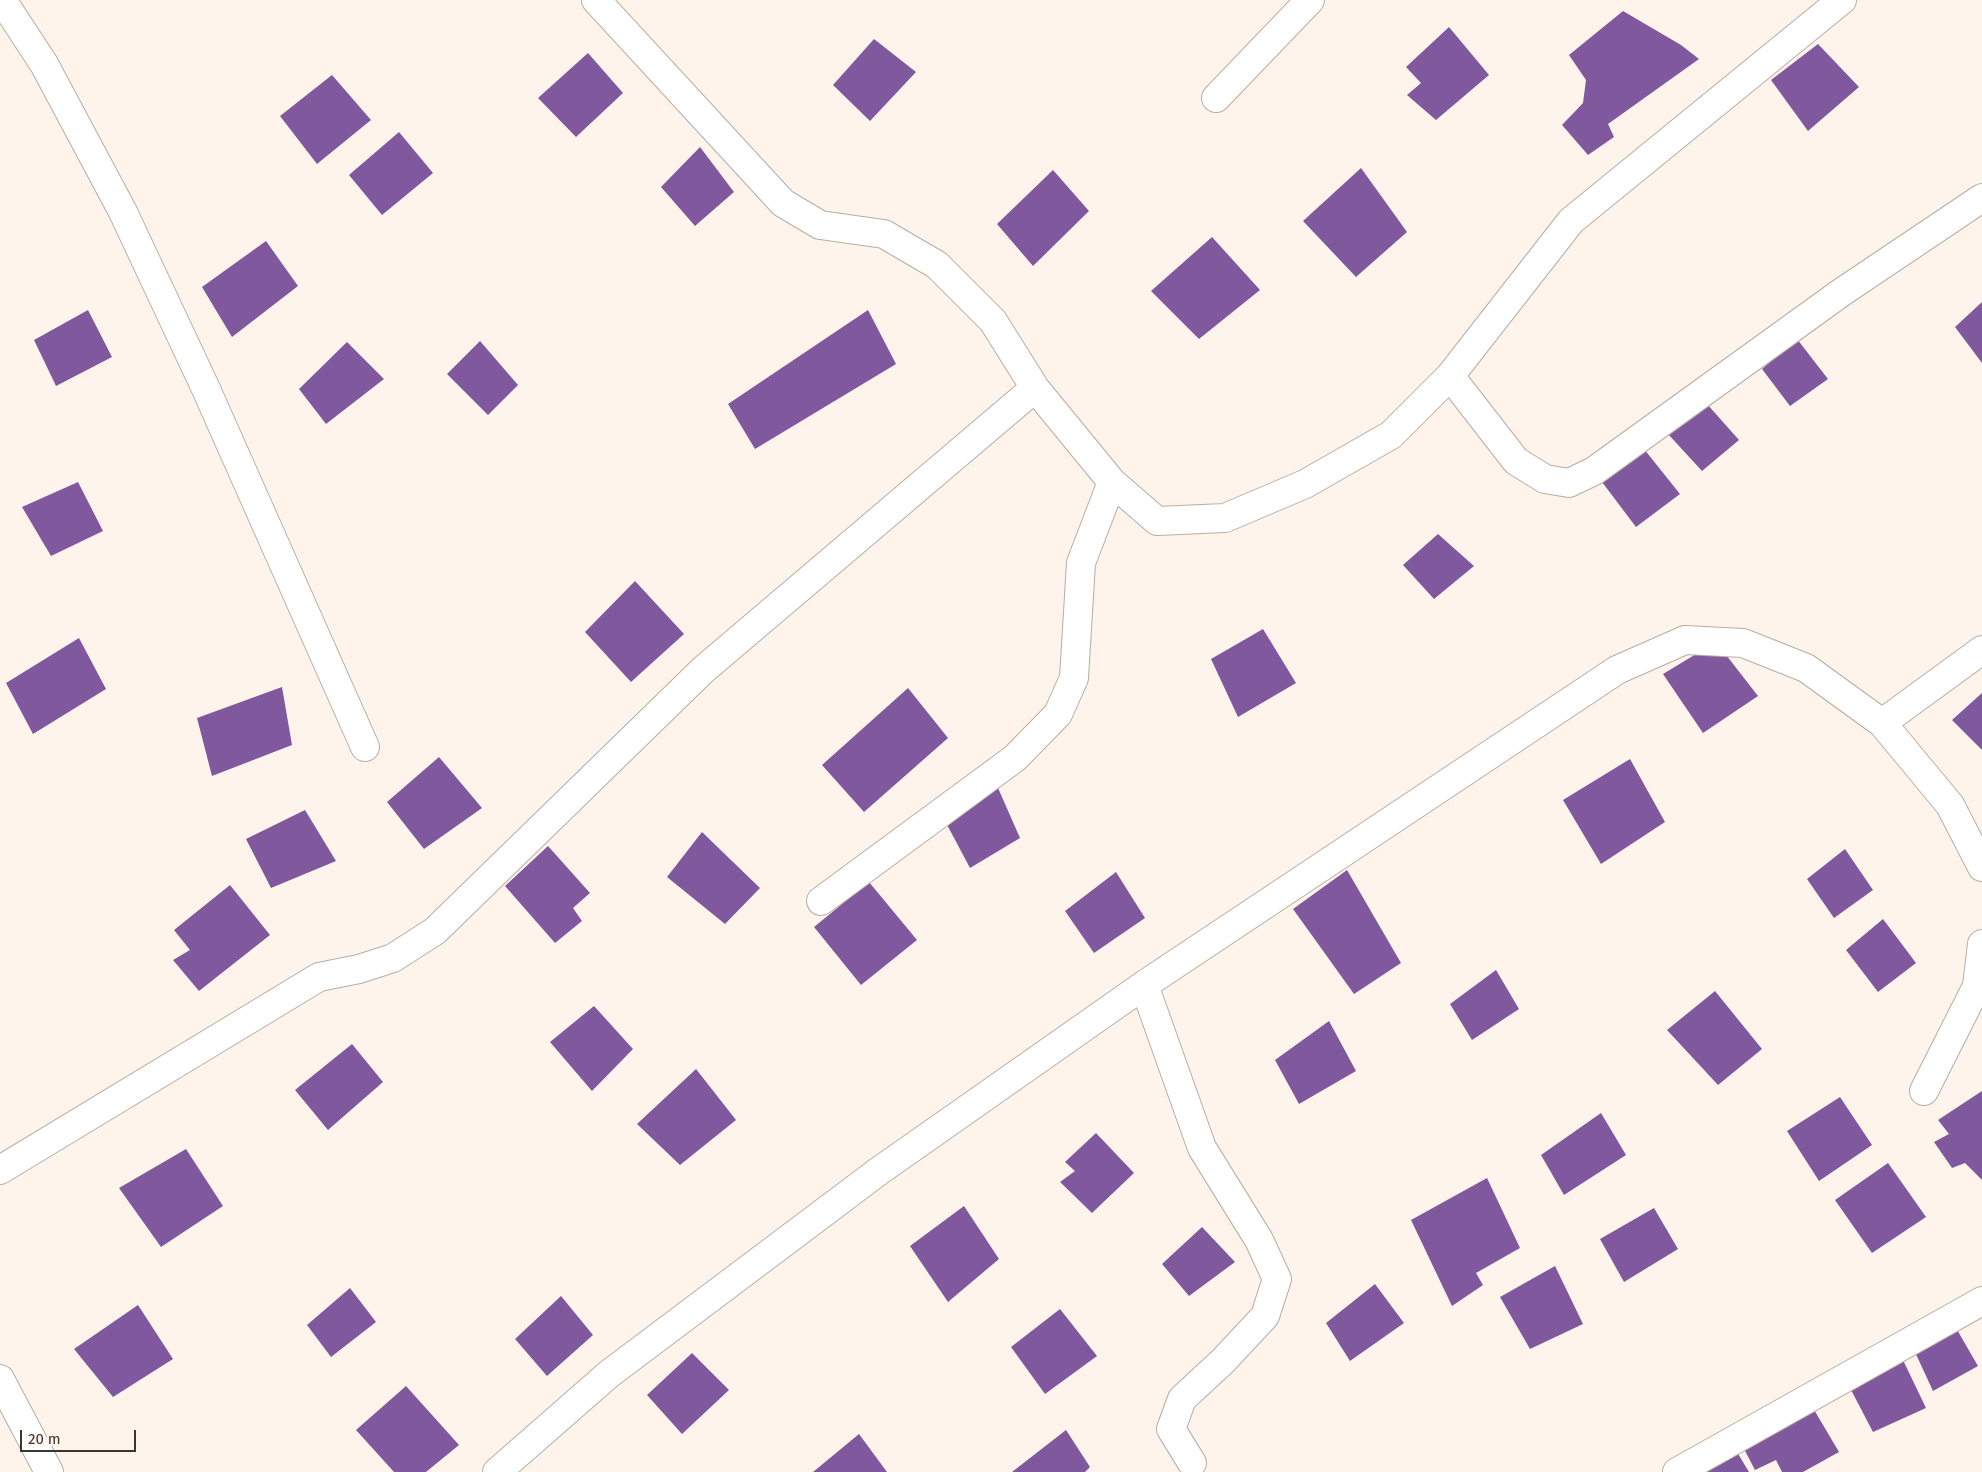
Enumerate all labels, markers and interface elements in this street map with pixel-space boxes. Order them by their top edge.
scale bar [22,1420,139,1452]
text: 20 m [28,1430,61,1448]

